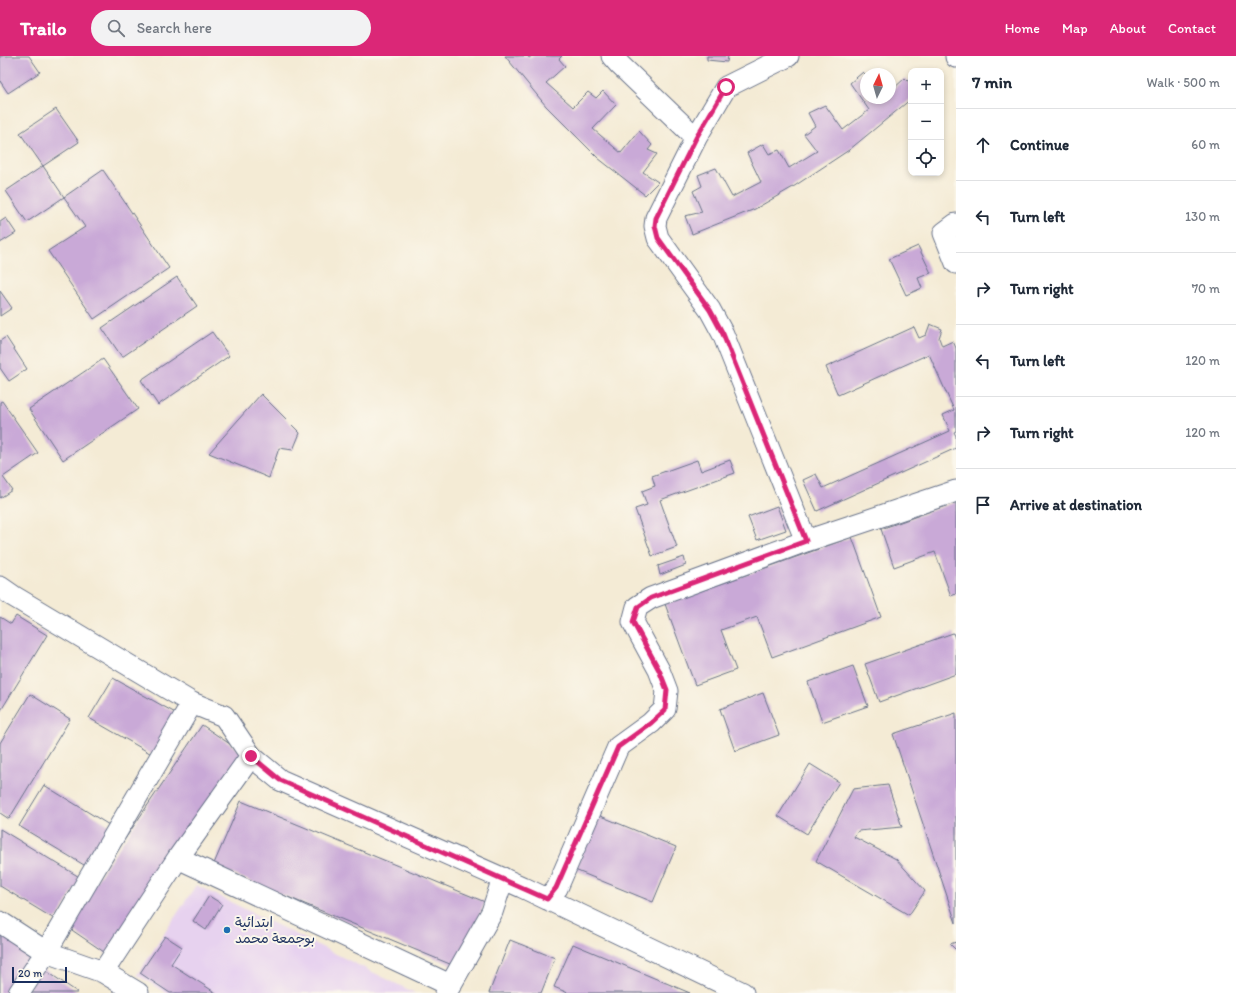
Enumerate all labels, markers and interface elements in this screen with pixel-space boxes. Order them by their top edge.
search box [91,10,371,46]
text: Trailo [20,17,67,40]
icon: search [105,17,127,39]
text: Search here [137,19,212,37]
text: Home [1005,20,1040,37]
text: Map [1062,20,1088,37]
text: About [1110,20,1146,37]
text: Contact [1168,20,1216,37]
north arrow [860,68,896,104]
map controls [908,68,944,176]
button: + [908,68,944,104]
text: 7 min [972,72,1012,92]
text: Walk · 500 m [1147,75,1220,90]
route start [717,78,735,96]
button: − [908,104,944,140]
icon: ahead [972,134,994,156]
text: Continue [1010,136,1069,154]
text: 60 m [1191,137,1220,152]
button: locate [908,140,944,176]
icon: left [972,206,994,228]
text: Turn left [1010,208,1065,226]
text: 130 m [1185,209,1220,224]
icon: right [972,278,994,300]
text: Turn right [1010,280,1074,298]
text: 70 m [1192,281,1220,296]
icon: left [972,350,994,372]
text: Turn left [1010,352,1065,370]
text: 120 m [1185,353,1220,368]
icon: right [972,422,994,444]
text: Turn right [1010,424,1074,442]
text: 120 m [1185,425,1220,440]
icon: arrive [972,494,994,516]
text: Arrive at destination [1010,496,1142,514]
route end [242,747,260,765]
place label: ابتدائية بوجمعة محمد [235,914,315,947]
marker: ابتدائية بوجمعة محمد [222,925,232,935]
scale bar [12,965,67,984]
text: 20 m [18,967,42,980]

